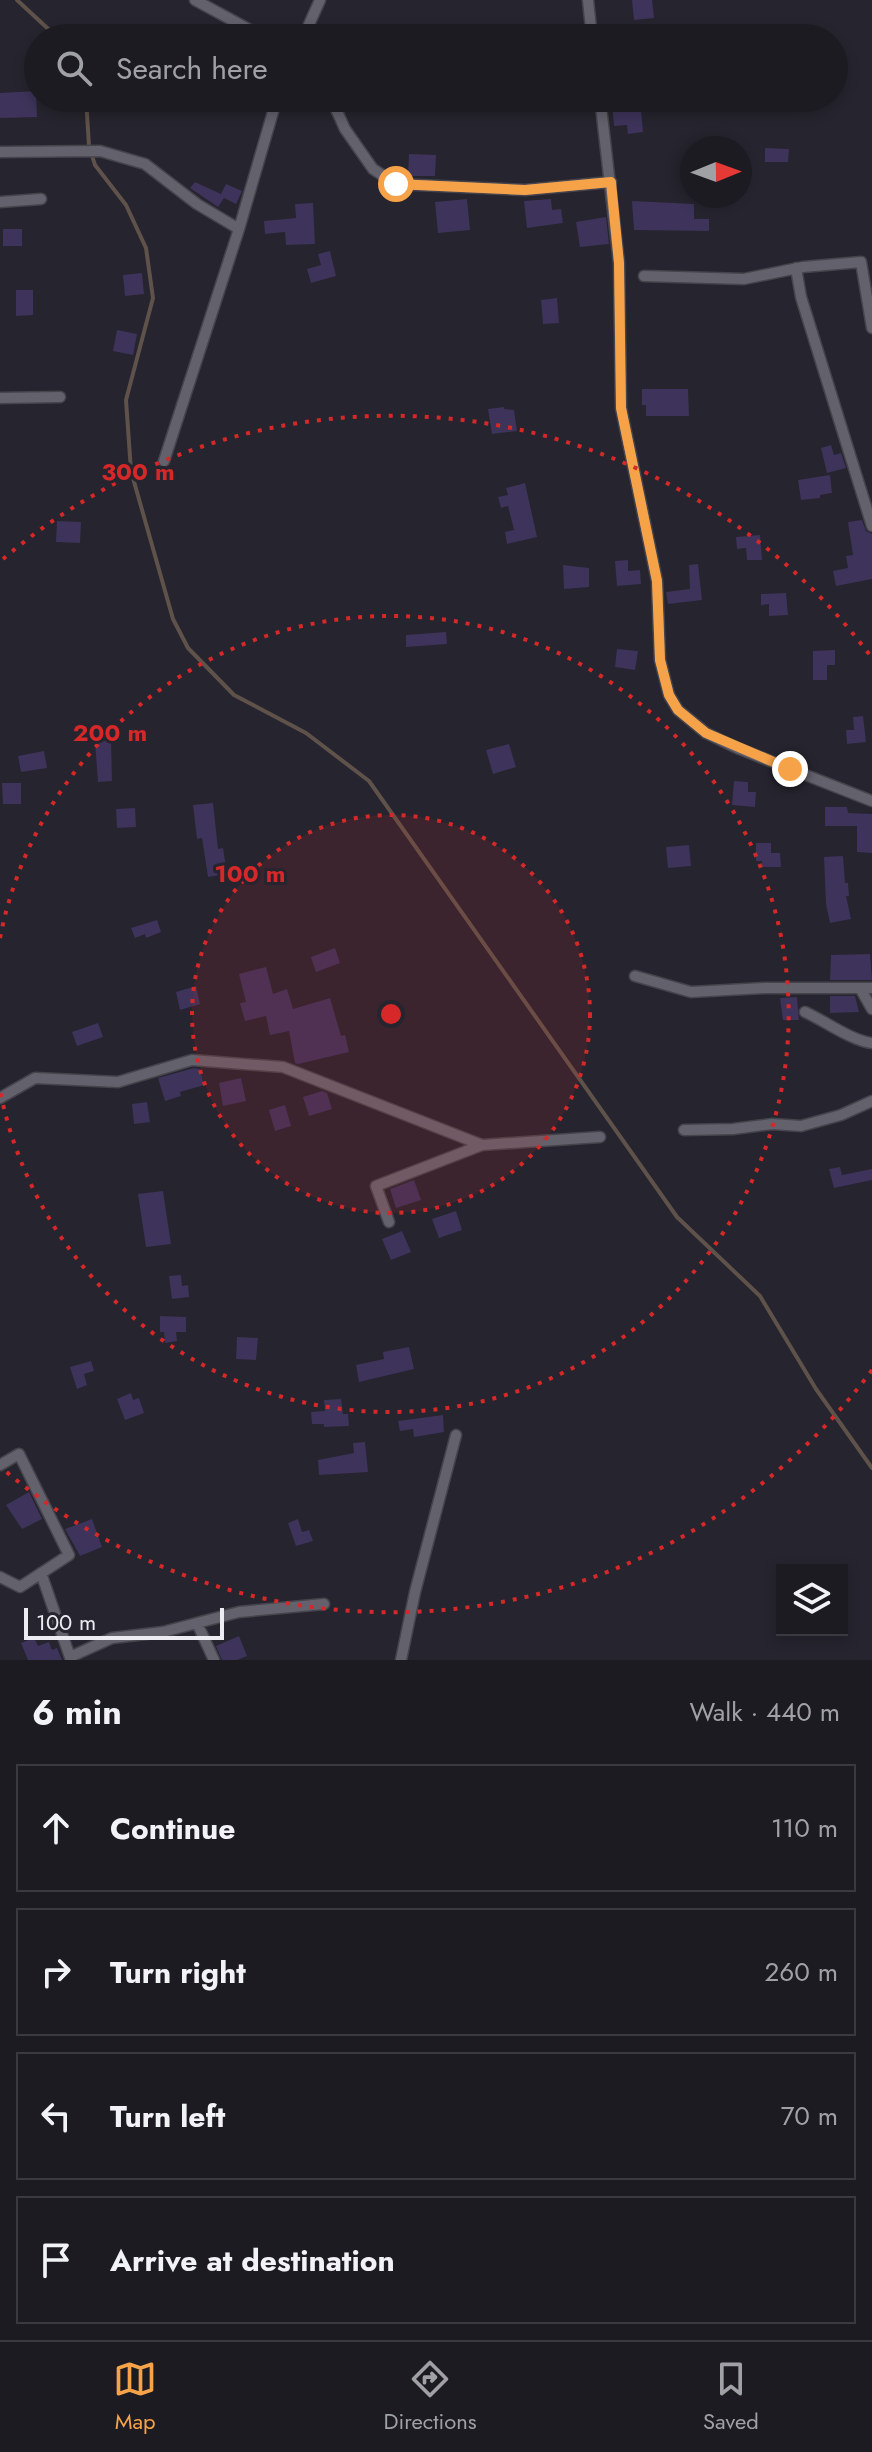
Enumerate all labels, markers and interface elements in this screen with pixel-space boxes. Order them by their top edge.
search box [24,24,848,112]
icon: search [52,46,96,90]
text: Search here [116,47,268,90]
north arrow [680,136,752,208]
route start [378,166,414,202]
text: 300 m [101,454,175,489]
text: 200 m [73,715,147,750]
route end [772,751,808,787]
text: 100 m [215,856,285,891]
centre of rings [377,1000,405,1028]
map controls [776,1564,848,1636]
button: layers [776,1564,848,1636]
scale bar [24,1604,224,1640]
text: 100 m [36,1606,96,1638]
text: 6 min [32,1688,122,1737]
text: Walk · 440 m [690,1693,840,1731]
icon: ahead [34,1806,78,1850]
text: Continue [110,1807,236,1850]
text: 110 m [771,1809,838,1847]
icon: right [34,1950,78,1994]
text: Turn right [110,1951,246,1994]
text: 260 m [765,1953,838,1991]
icon: left [34,2094,78,2138]
text: Turn left [110,2095,225,2138]
text: 70 m [781,2097,838,2135]
icon: arrive [34,2238,78,2282]
text: Arrive at destination [110,2239,395,2282]
tab: Map [113,2357,157,2437]
tab: Directions [384,2357,477,2437]
tab: Saved [703,2357,759,2437]

